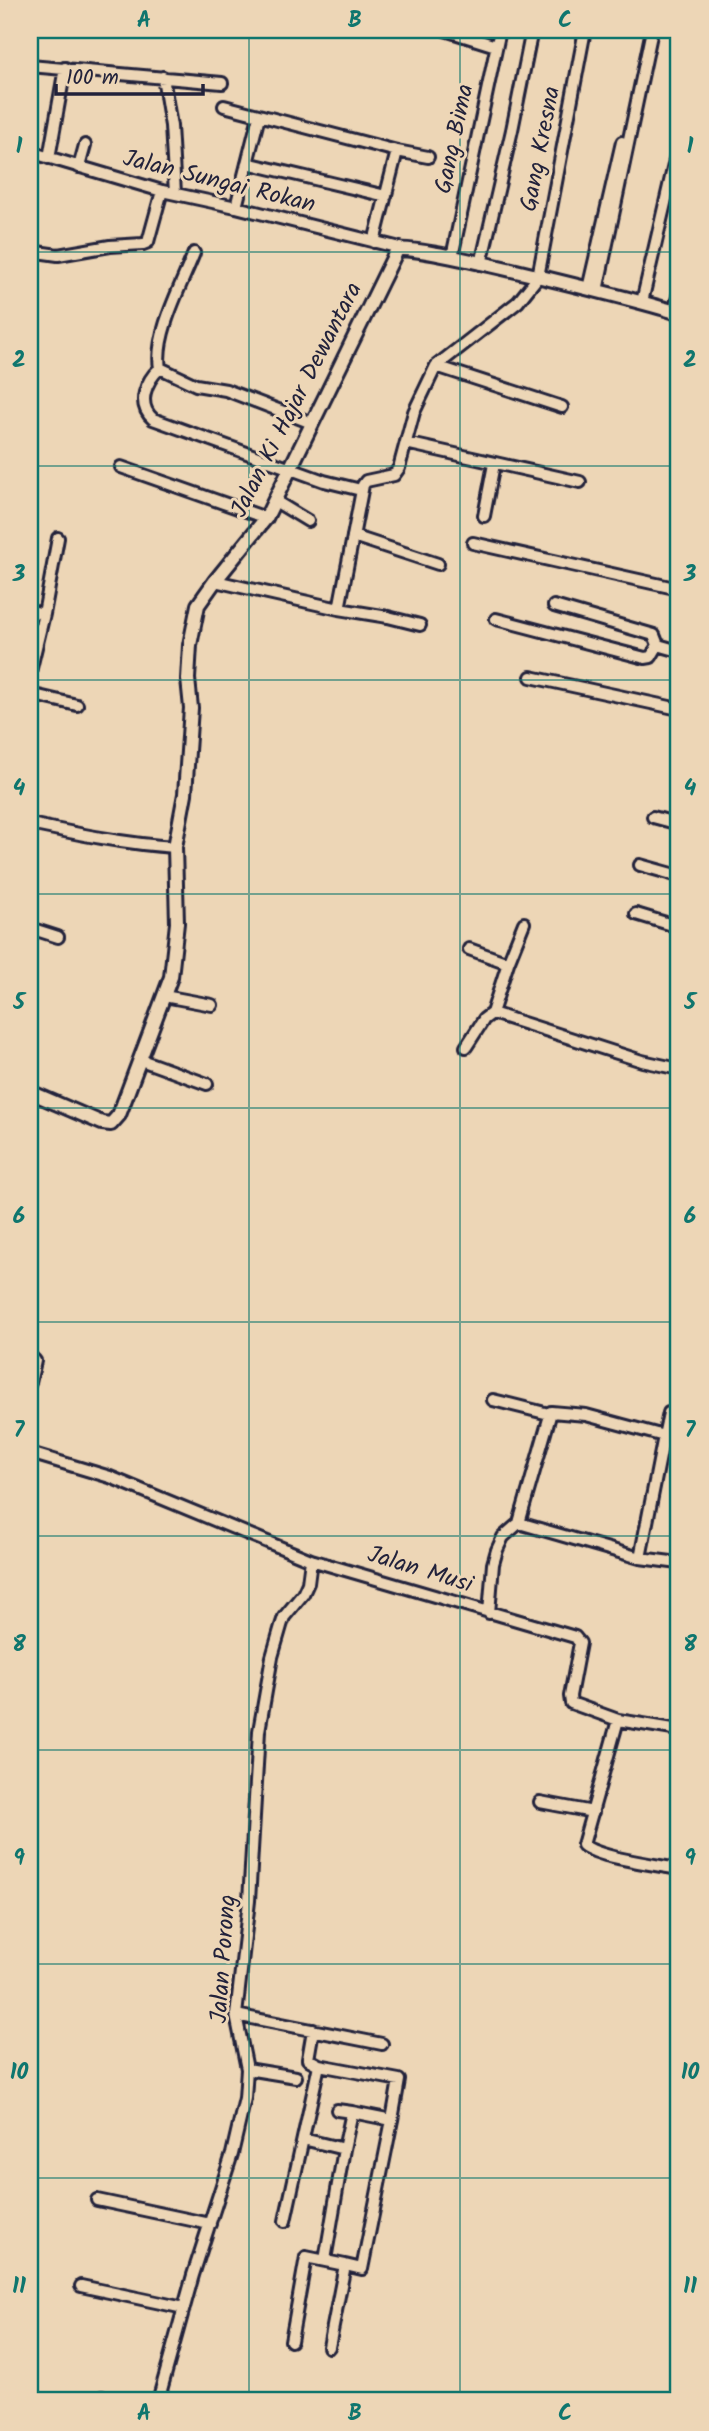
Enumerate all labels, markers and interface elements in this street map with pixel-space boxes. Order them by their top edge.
text: A [137,3,151,39]
text: B [348,3,362,39]
text: C [558,3,572,39]
scale bar [56,52,203,96]
text: 100 m [66,62,119,95]
street label: Gang Bima [424,81,486,197]
street label: Gang Kresna [510,83,572,215]
text: 1 [16,129,23,165]
text: 1 [687,129,694,165]
street label: Jalan Sungai Rokan [119,139,319,225]
street label: Jalan Ki Hajar Dewantara [221,275,373,525]
text: 2 [12,343,26,379]
text: 2 [683,343,697,379]
text: 3 [12,557,26,593]
text: 3 [683,557,697,593]
text: 4 [13,771,26,807]
text: 4 [684,771,697,807]
text: 5 [12,985,27,1021]
text: 5 [683,985,698,1021]
text: 6 [13,1199,25,1235]
text: 6 [684,1199,696,1235]
text: 7 [14,1413,26,1449]
text: 7 [685,1413,697,1449]
street label: Jalan Musi [362,1535,479,1605]
text: 8 [12,1627,26,1663]
text: 8 [683,1627,697,1663]
text: 9 [13,1841,25,1877]
text: 9 [684,1841,696,1877]
street label: Jalan Porong [200,1893,248,2025]
text: 10 [10,2055,29,2091]
text: 10 [681,2055,700,2091]
text: 11 [12,2269,26,2305]
text: 11 [683,2269,697,2305]
text: A [137,2396,151,2431]
text: B [348,2396,362,2431]
text: C [558,2396,572,2431]

